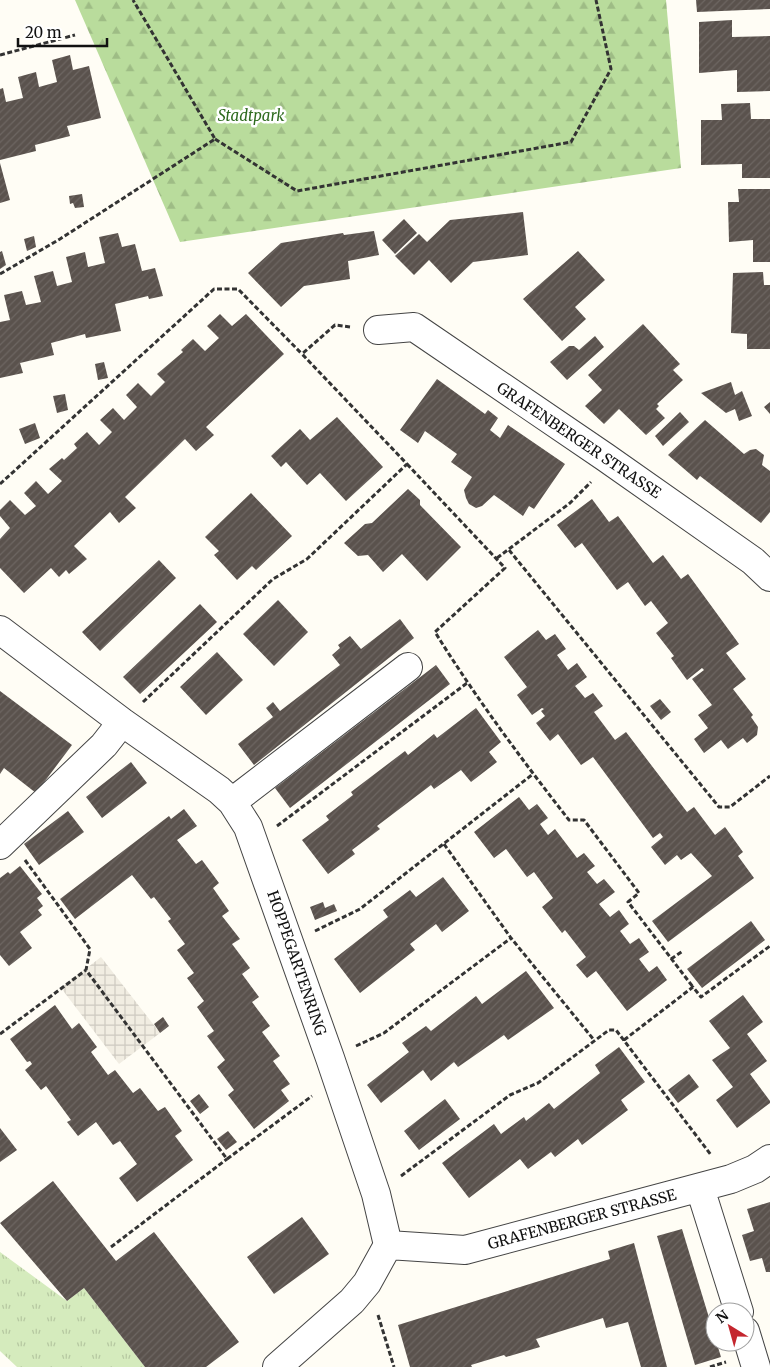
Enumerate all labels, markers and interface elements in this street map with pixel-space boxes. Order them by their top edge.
scale bar [18,15,106,47]
text: 20 m [25,23,62,42]
park label: Stadtpark [218,106,285,125]
street label: GRAFENBERGER STRASSE [493,378,665,502]
street label: HOPPEGARTENRING [263,888,331,1038]
street label: GRAFENBERGER STRASSE [486,1185,679,1253]
north arrow [705,1302,755,1352]
text: N [712,1306,732,1327]

